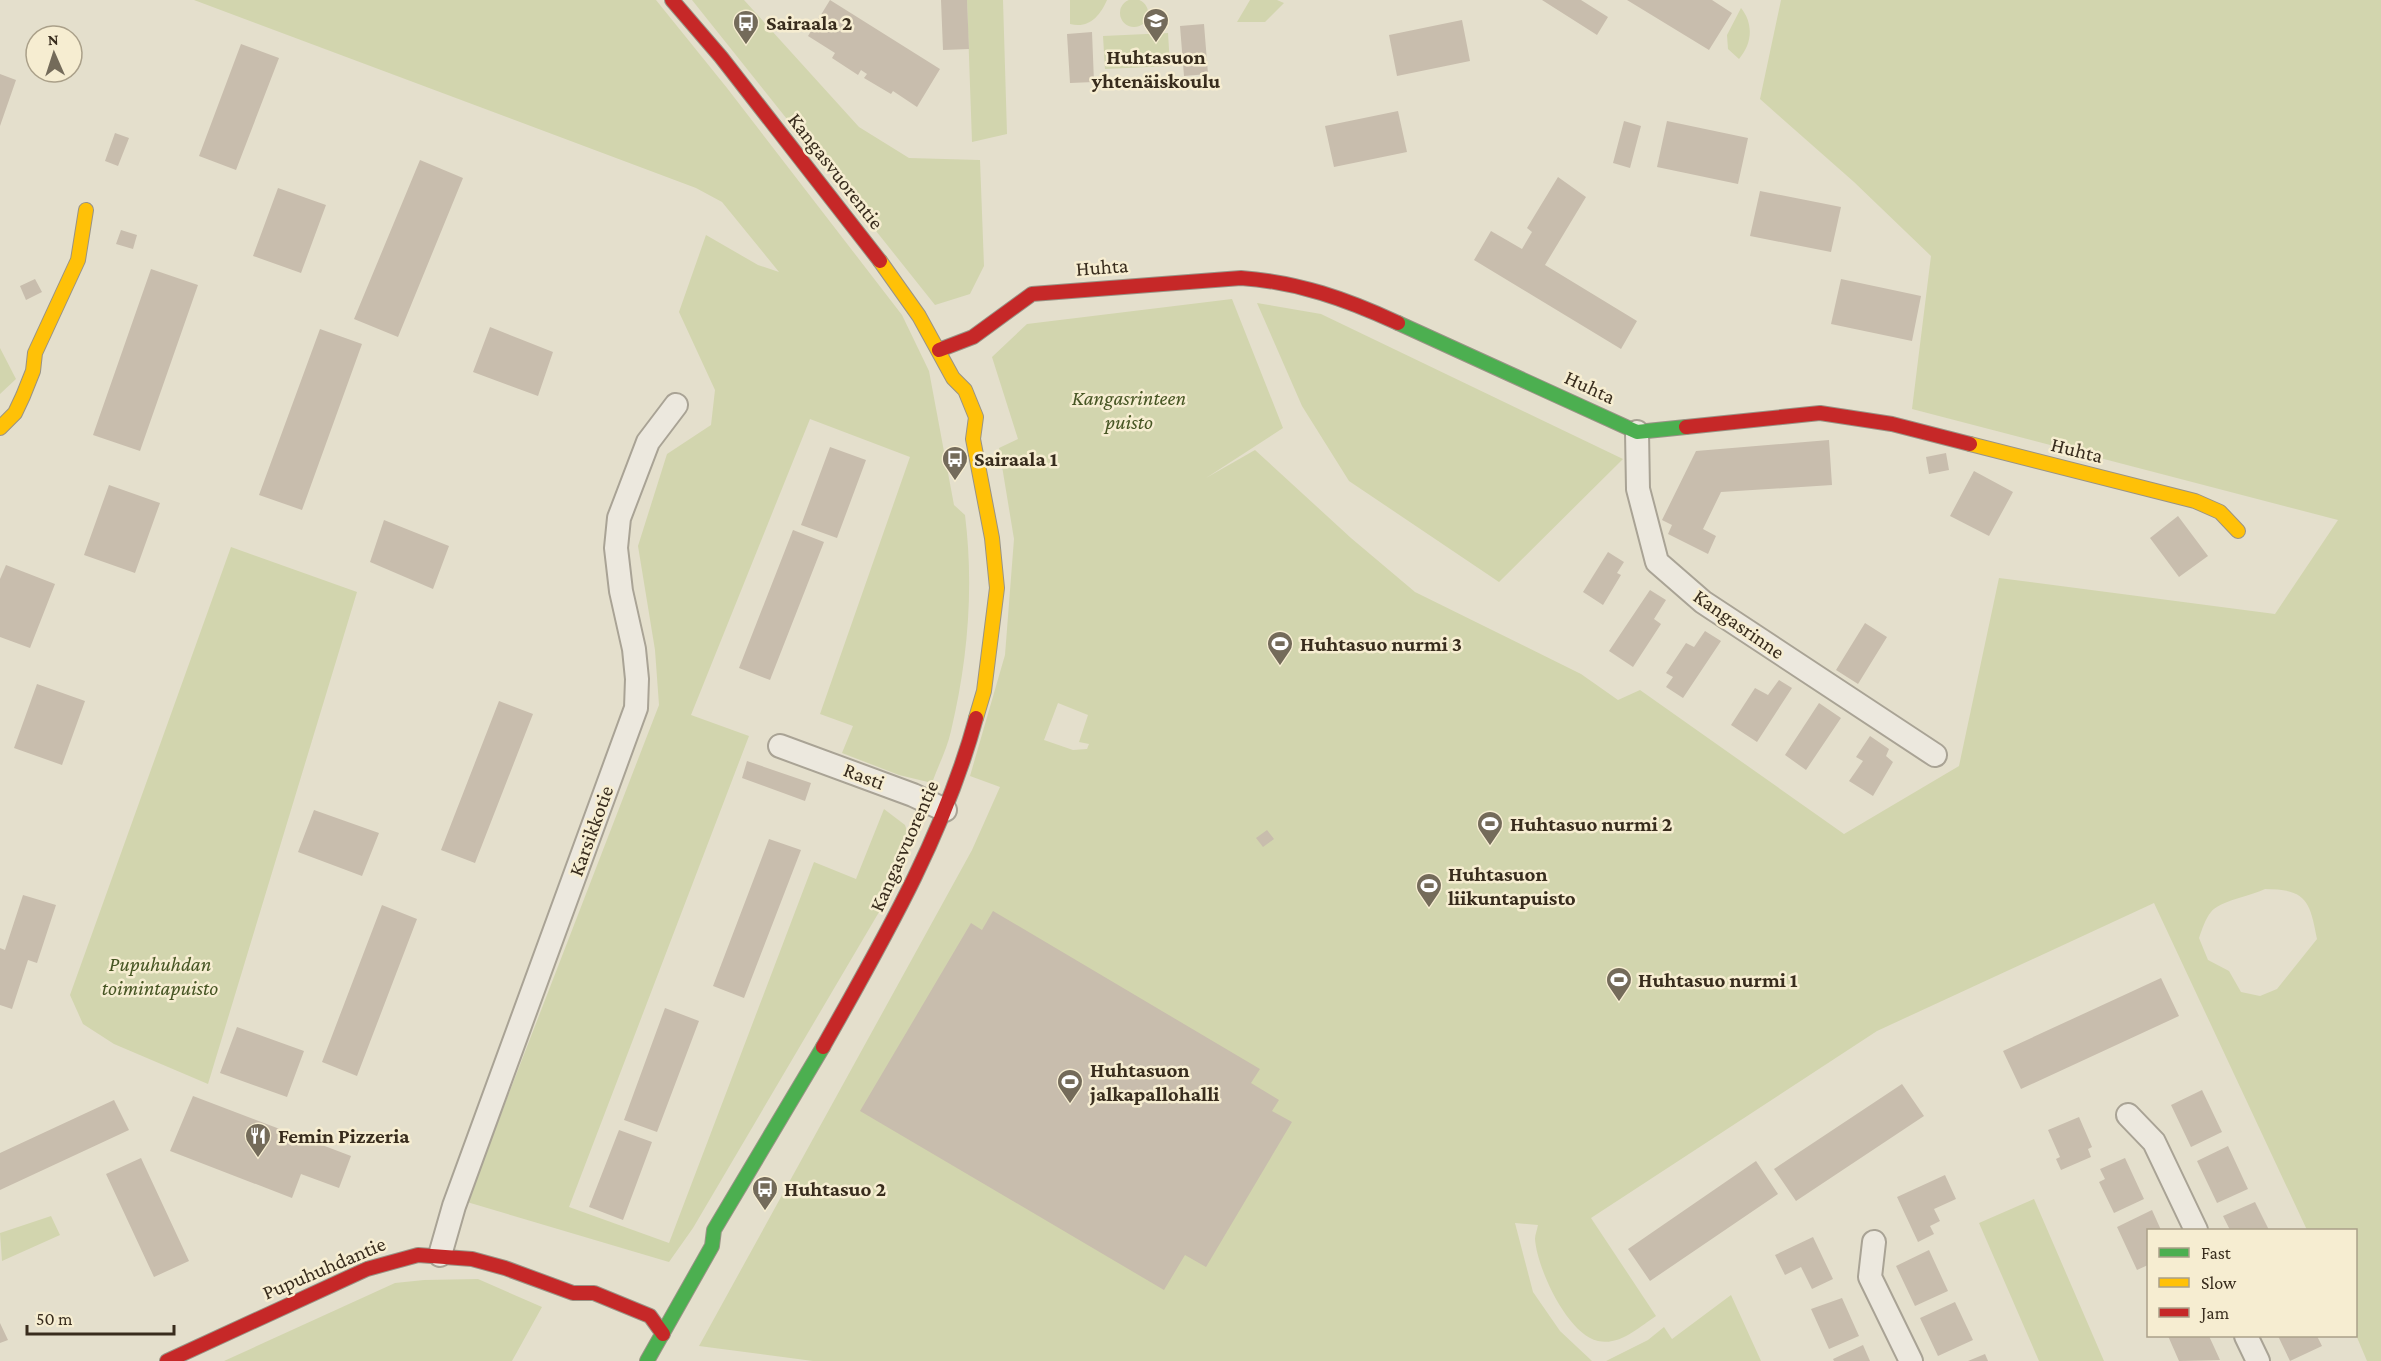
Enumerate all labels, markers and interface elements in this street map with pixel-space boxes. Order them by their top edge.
school or university icon: Huhtasuon yhtenäiskoulu [1141,6,1171,44]
bus stop icon: Sairaala 2 [731,8,761,46]
place label: Sairaala 2 [766,11,853,35]
north arrow [24,24,84,84]
text: N [47,31,59,48]
place label: Huhtasuon yhtenäiskoulu [1091,45,1220,93]
street label: Kangasvuorentie [783,108,889,234]
street label: Huhta [1075,253,1129,281]
street label: Huhta [1561,365,1619,409]
park label: Kangasrinteen puisto [1072,386,1186,434]
street label: Huhta [2048,432,2106,468]
bus stop icon: Sairaala 1 [940,444,970,482]
place label: Sairaala 1 [974,447,1058,471]
street label: Kangasrinne [1689,584,1789,664]
sports icon: Huhtasuo nurmi 3 [1265,629,1295,667]
place label: Huhtasuo nurmi 3 [1300,632,1462,656]
street label: Rasti [840,757,888,795]
street label: Kangasvuorentie [864,777,944,915]
street label: Karsikkotie [564,782,618,880]
sports icon: Huhtasuo nurmi 2 [1475,809,1505,847]
place label: Huhtasuo nurmi 2 [1510,812,1673,836]
place label: Huhtasuon liikuntapuisto [1448,862,1576,910]
sports icon: Huhtasuon liikuntapuisto [1414,871,1444,909]
park label: Pupuhuhdan toimintapuisto [102,952,218,1000]
sports icon: Huhtasuo nurmi 1 [1604,965,1634,1003]
place label: Huhtasuo nurmi 1 [1638,968,1798,992]
place label: Huhtasuon jalkapallohalli [1089,1058,1219,1106]
sports icon: Huhtasuon jalkapallohalli [1055,1067,1085,1105]
restaurant icon: Femin Pizzeria [243,1121,273,1159]
place label: Femin Pizzeria [278,1124,410,1148]
bus stop icon: Huhtasuo 2 [750,1174,780,1212]
place label: Huhtasuo 2 [784,1177,887,1201]
legend [2147,1229,2357,1337]
street label: Pupuhuhdantie [259,1231,389,1305]
text: Fast [2201,1243,2232,1263]
text: Slow [2201,1273,2237,1293]
scale bar [27,1298,174,1336]
text: Jam [2199,1303,2230,1323]
text: 50 m [36,1309,73,1329]

